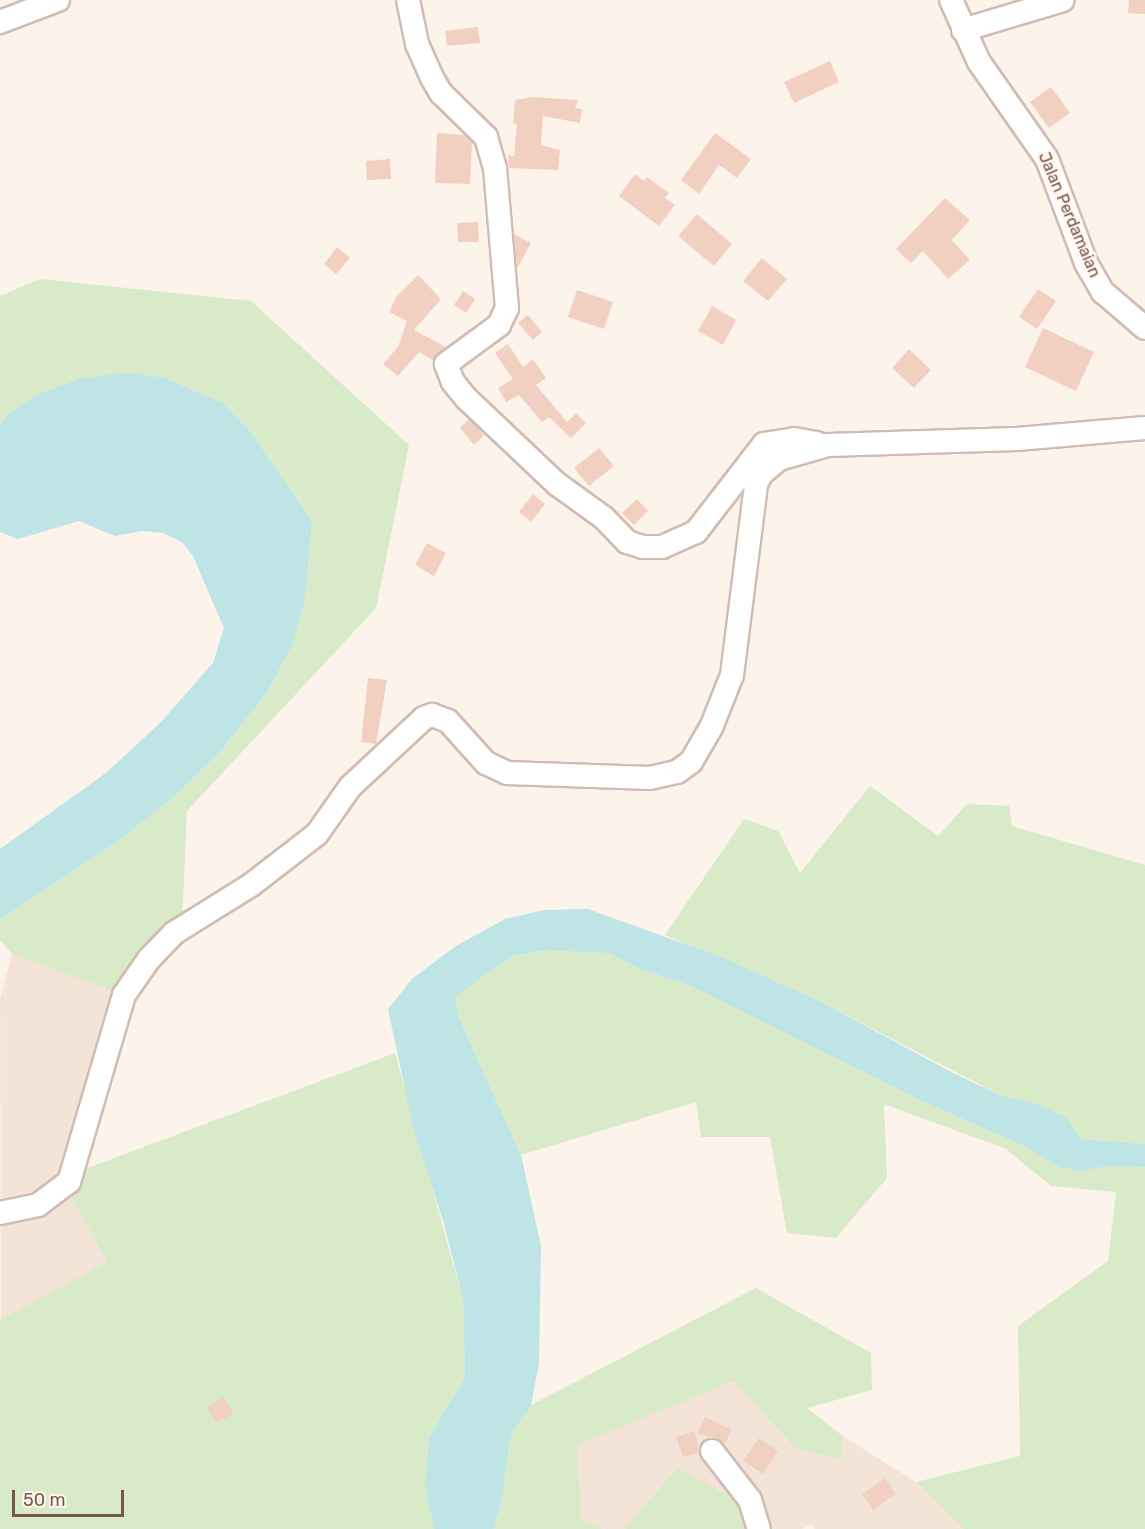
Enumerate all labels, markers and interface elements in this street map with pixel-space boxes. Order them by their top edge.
street label: Jalan Perdamaian [1034,150,1104,280]
scale bar [15,1478,128,1516]
text: 50 m [23,1489,66,1511]

